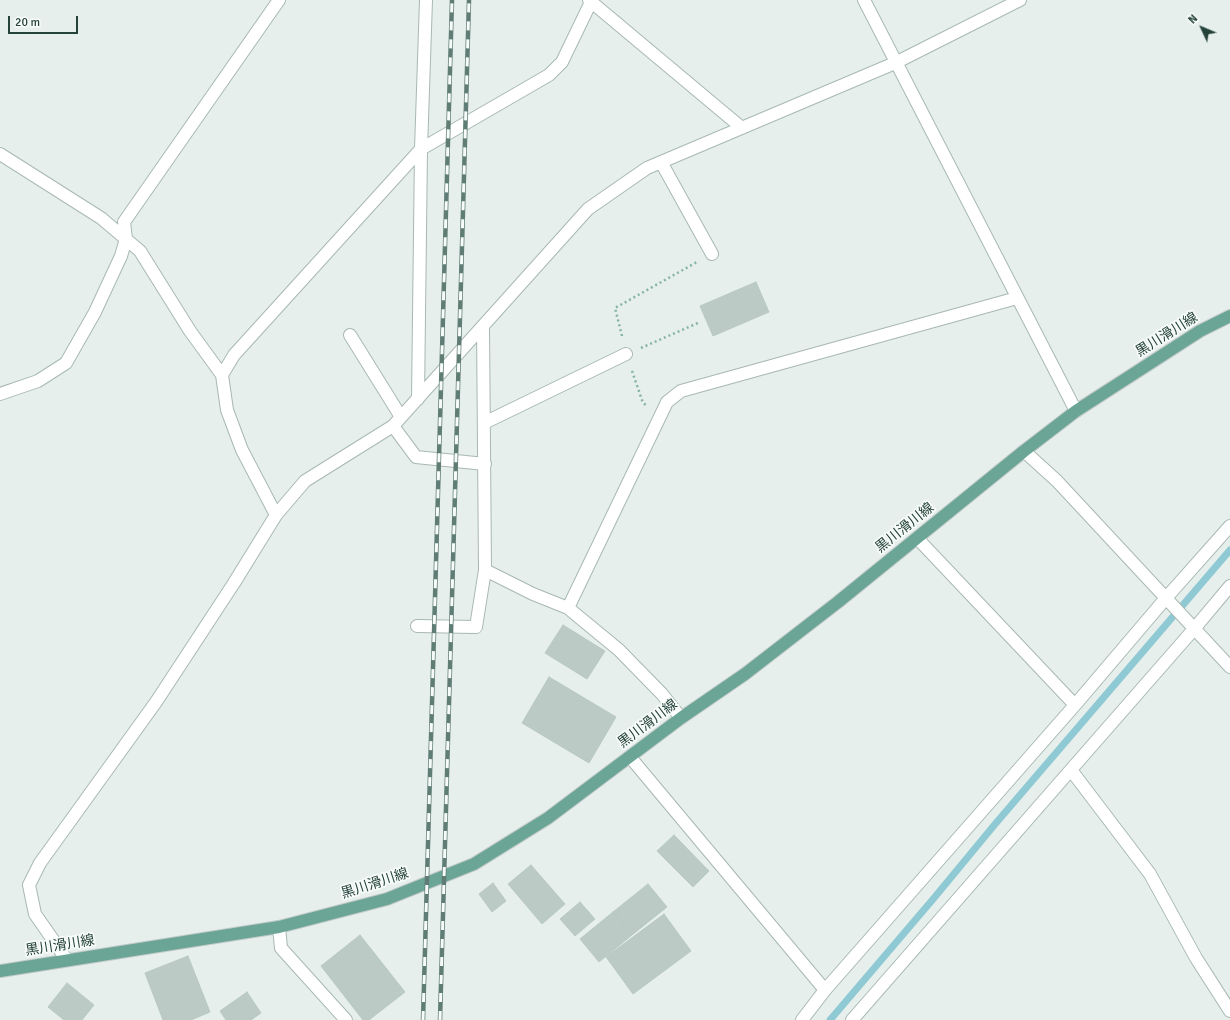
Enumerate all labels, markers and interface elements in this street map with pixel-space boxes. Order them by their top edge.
scale bar [10,8,80,34]
north arrow [1182,8,1222,48]
text: N [1186,12,1200,27]
text: 20 m [15,15,40,30]
street label: 黒川滑川線 [1133,309,1201,361]
street label: 黒川滑川線 [873,499,937,557]
street label: 黒川滑川線 [615,696,681,752]
street label: 黒川滑川線 [339,865,411,903]
street label: 黒川滑川線 [24,932,96,960]

